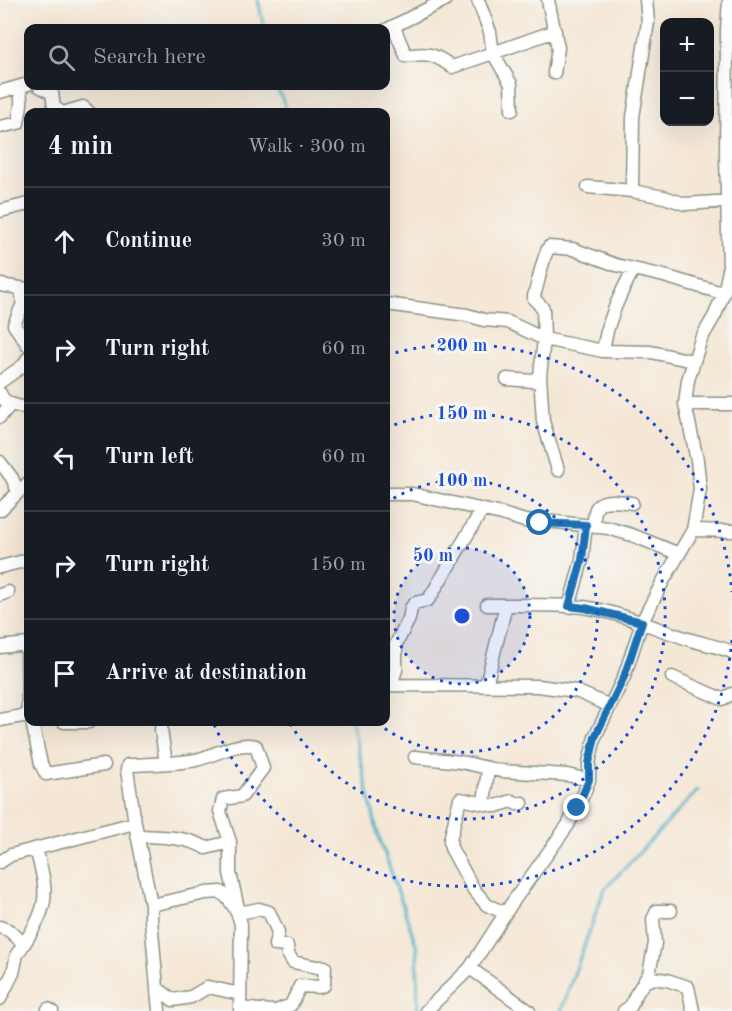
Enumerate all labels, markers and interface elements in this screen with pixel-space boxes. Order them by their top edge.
map controls [660,18,714,126]
button: + [660,18,714,72]
search box [24,24,390,90]
icon: search [45,41,78,74]
text: Search here [93,46,206,68]
button: − [660,72,714,126]
text: 4 min [48,134,113,160]
text: Walk · 300 m [247,137,366,157]
icon: ahead [48,225,81,258]
text: Continue [105,230,192,252]
text: 30 m [321,231,366,251]
icon: right [48,333,81,366]
text: 200 m [437,337,487,355]
text: Turn right [105,338,209,360]
text: 60 m [321,339,366,359]
text: 150 m [437,405,487,423]
icon: left [48,441,81,474]
text: Turn left [105,446,194,468]
text: 60 m [321,447,366,467]
text: 100 m [437,472,487,490]
route start [526,509,552,535]
text: 50 m [413,547,453,565]
icon: right [48,549,81,582]
text: Turn right [105,554,209,576]
text: 150 m [310,555,366,575]
centre of rings [452,606,472,626]
icon: arrive [48,657,81,690]
text: Arrive at destination [105,662,307,684]
route end [563,794,589,820]

